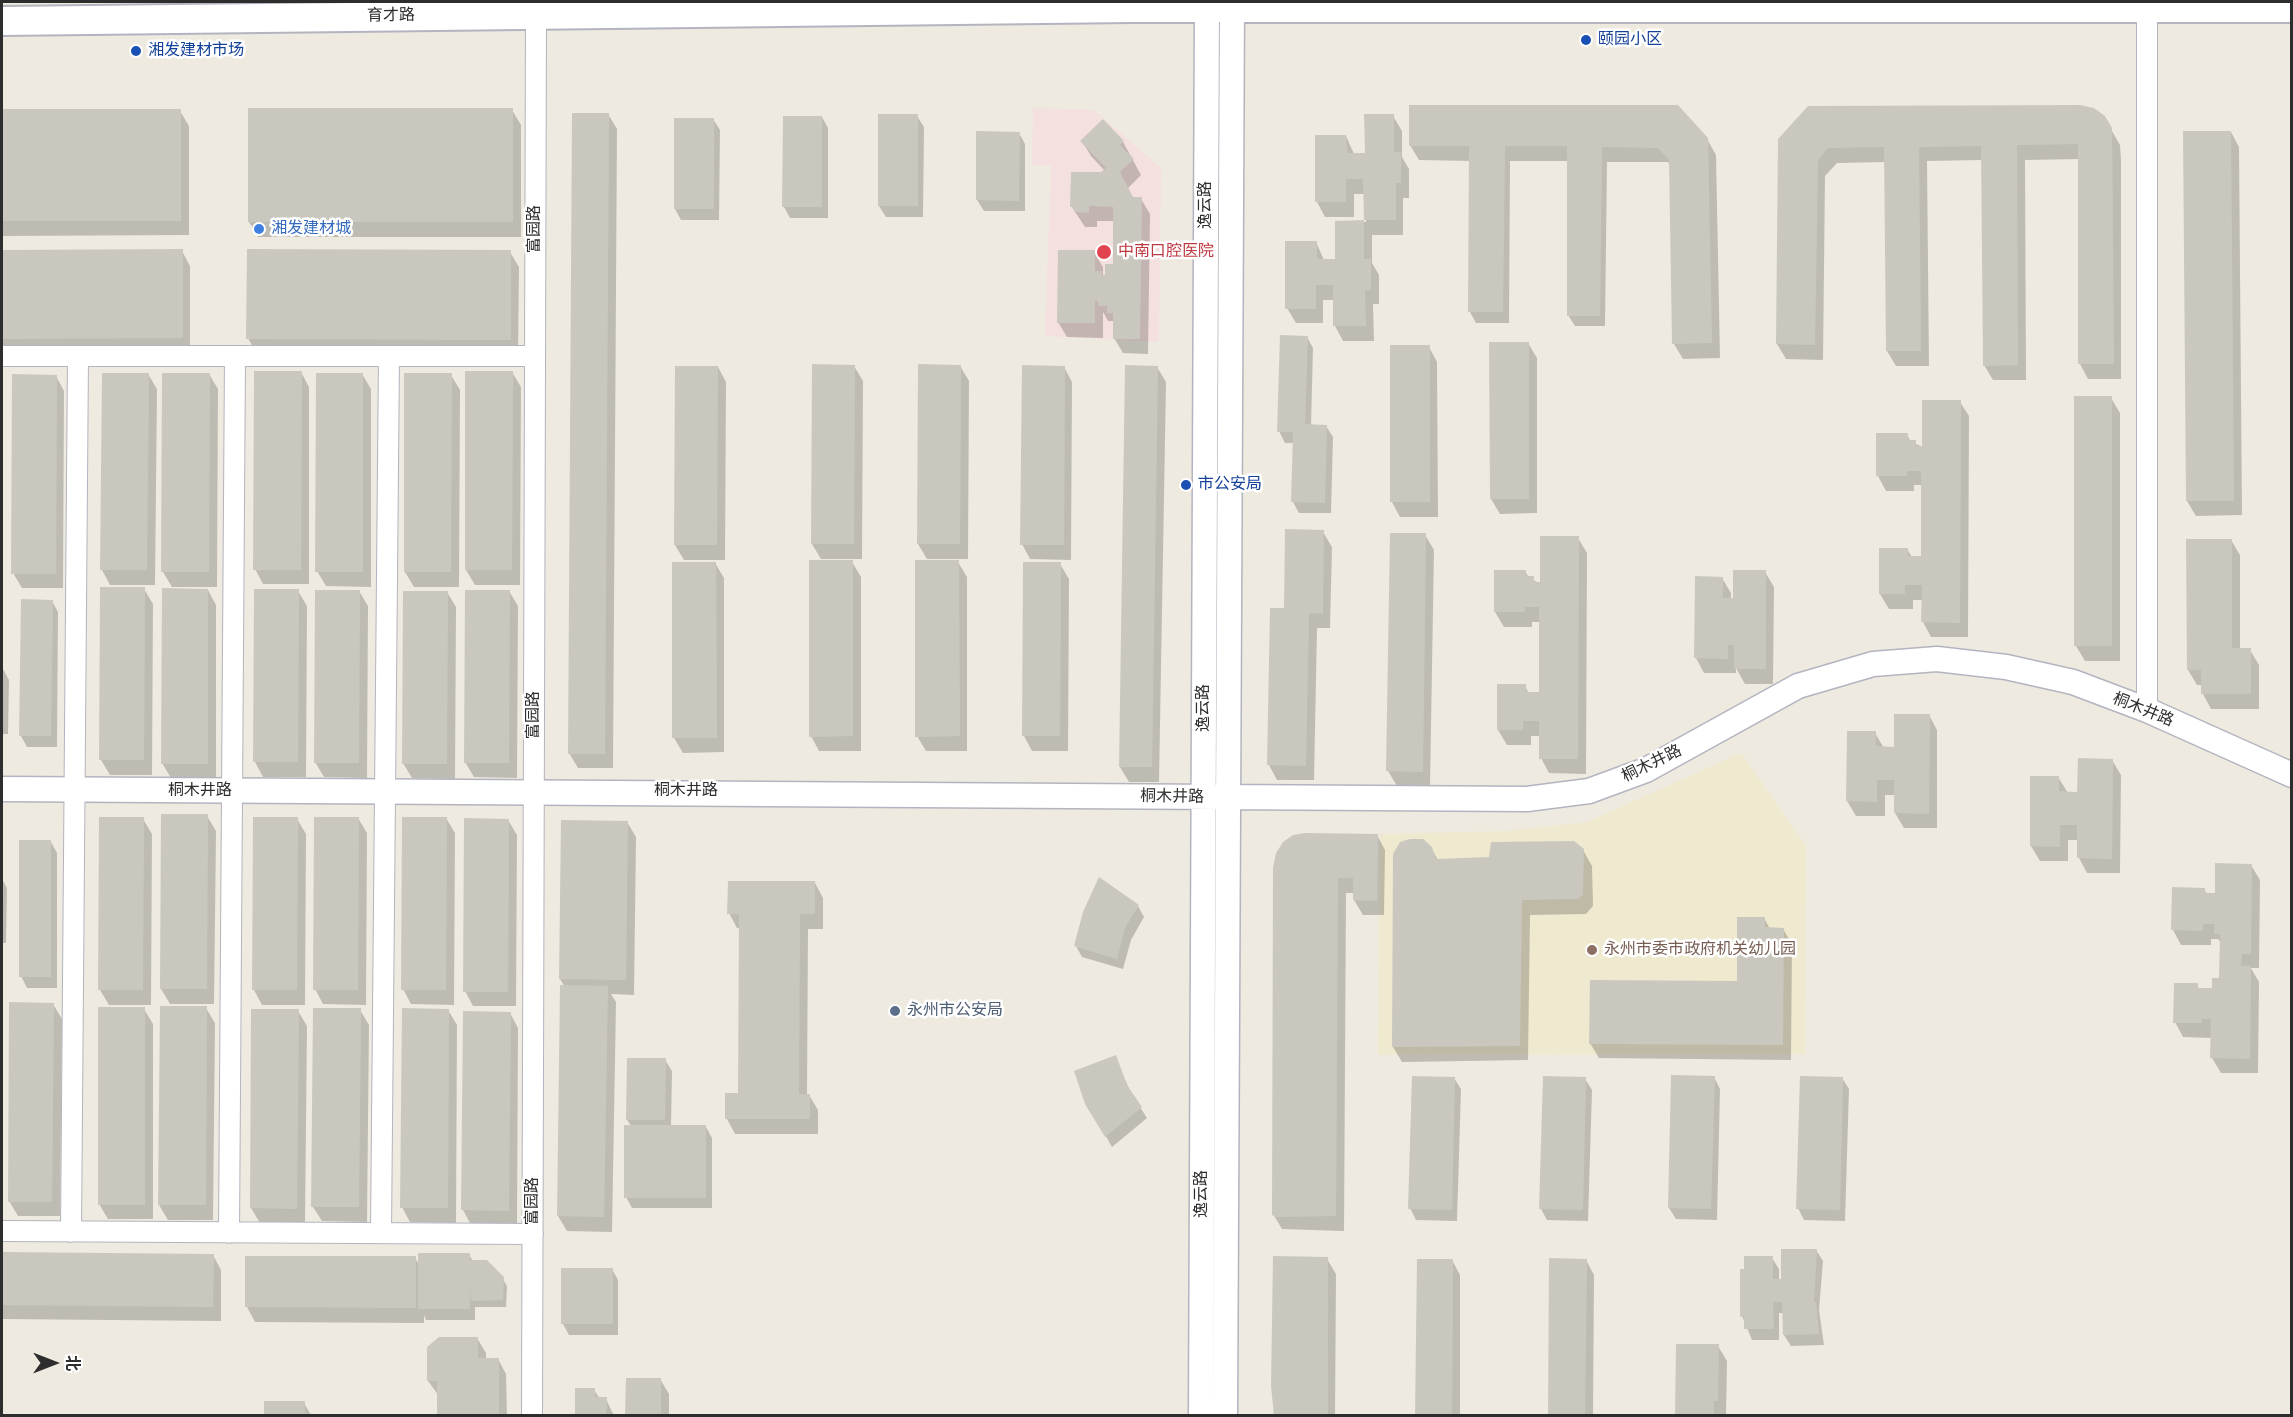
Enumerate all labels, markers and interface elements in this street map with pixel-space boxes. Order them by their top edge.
street label: 育才路 [367,6,415,26]
place label: 颐园小区 [1598,30,1662,50]
marker: 颐园小区 [1579,33,1593,47]
place label: 湘发建材市场 [148,41,244,61]
marker: 湘发建材市场 [129,44,143,58]
street label: 逸云路 [1196,181,1216,229]
street label: 富园路 [525,205,545,253]
place label: 湘发建材城 [271,219,351,239]
marker: 湘发建材城 [252,222,266,236]
place label: 中南口腔医院 [1118,242,1214,262]
marker: 中南口腔医院 [1095,243,1113,261]
place label: 市公安局 [1198,475,1262,495]
marker: 市公安局 [1179,478,1193,492]
street label: 逸云路 [1194,684,1214,732]
street label: 桐木井路 [2110,689,2176,731]
street label: 富园路 [524,691,544,739]
street label: 桐木井路 [1619,741,1685,787]
street label: 桐木井路 [168,781,232,801]
street label: 桐木井路 [654,781,718,801]
street label: 桐木井路 [1140,787,1204,807]
place label: 永州市委市政府机关幼儿园 [1604,940,1796,960]
marker: 永州市委市政府机关幼儿园 [1585,943,1599,957]
place label: 永州市公安局 [907,1001,1003,1021]
marker: 永州市公安局 [888,1004,902,1018]
street label: 逸云路 [1192,1170,1212,1218]
street label: 富园路 [523,1177,543,1225]
north arrow [24,1333,84,1393]
text: 北 [62,1355,82,1371]

